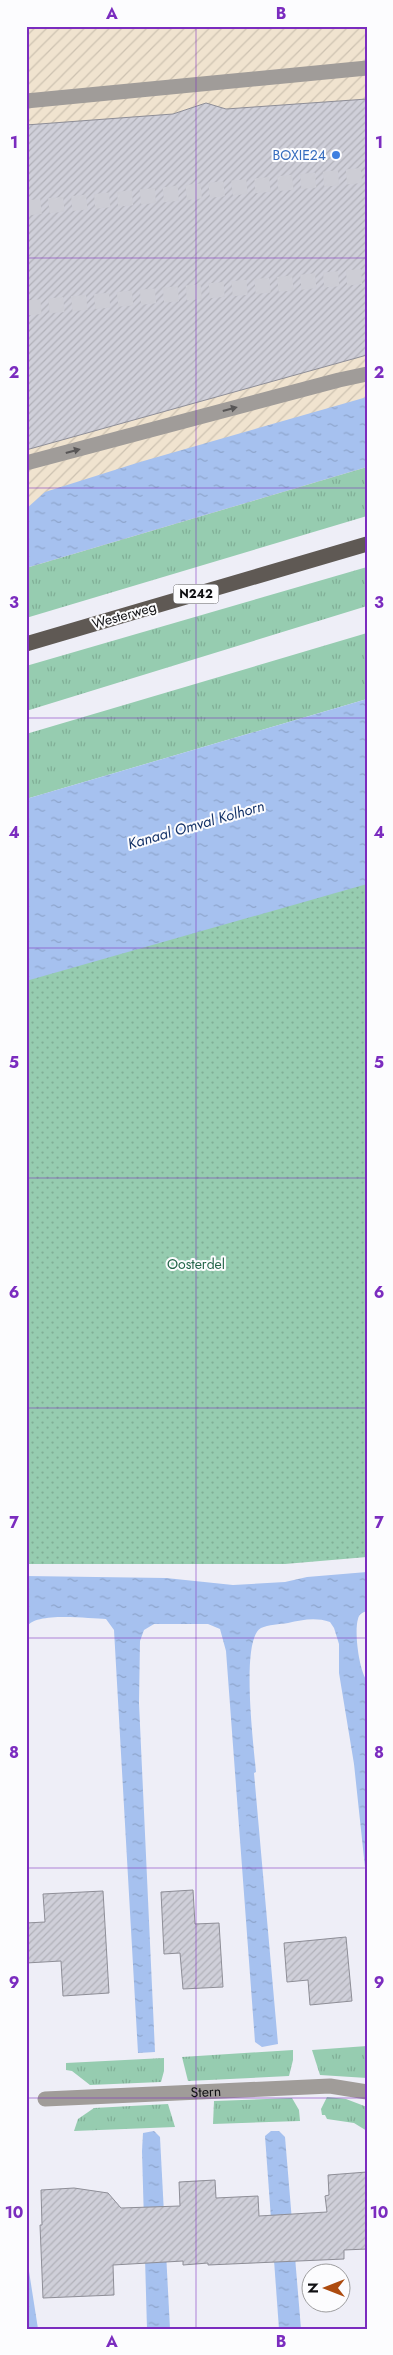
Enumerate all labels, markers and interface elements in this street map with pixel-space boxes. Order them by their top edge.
text: A [105,2,118,25]
text: B [276,2,286,25]
text: 1 [10,131,18,154]
text: 1 [375,131,383,154]
place label: BOXIE24 [273,145,326,165]
marker: BOXIE24 [330,149,342,161]
text: 2 [9,361,19,384]
text: 2 [374,361,384,384]
one-way arrow [223,404,238,412]
one-way arrow [66,446,81,454]
road number: N242 [174,584,218,604]
text: 3 [9,591,19,614]
text: 3 [374,591,384,614]
street label: Westerweg [90,596,158,634]
water label: Kanaal Omval Kolhorn [125,795,267,855]
text: 4 [8,821,20,844]
text: 4 [373,821,385,844]
text: 5 [9,1051,19,1074]
text: 5 [374,1051,384,1074]
park label: Oosterdel [167,1254,225,1274]
text: 6 [9,1281,19,1304]
text: 6 [374,1281,384,1304]
text: 7 [9,1511,19,1534]
text: 7 [374,1511,384,1534]
text: 8 [9,1741,19,1764]
text: 8 [374,1741,384,1764]
text: 9 [9,1971,19,1994]
text: 9 [374,1971,384,1994]
street label: Stern [190,2081,221,2102]
text: 10 [5,2201,23,2224]
text: 10 [370,2201,388,2224]
north arrow [300,2262,350,2312]
text: N [303,2282,323,2294]
text: A [105,2330,118,2353]
text: B [276,2330,286,2353]

